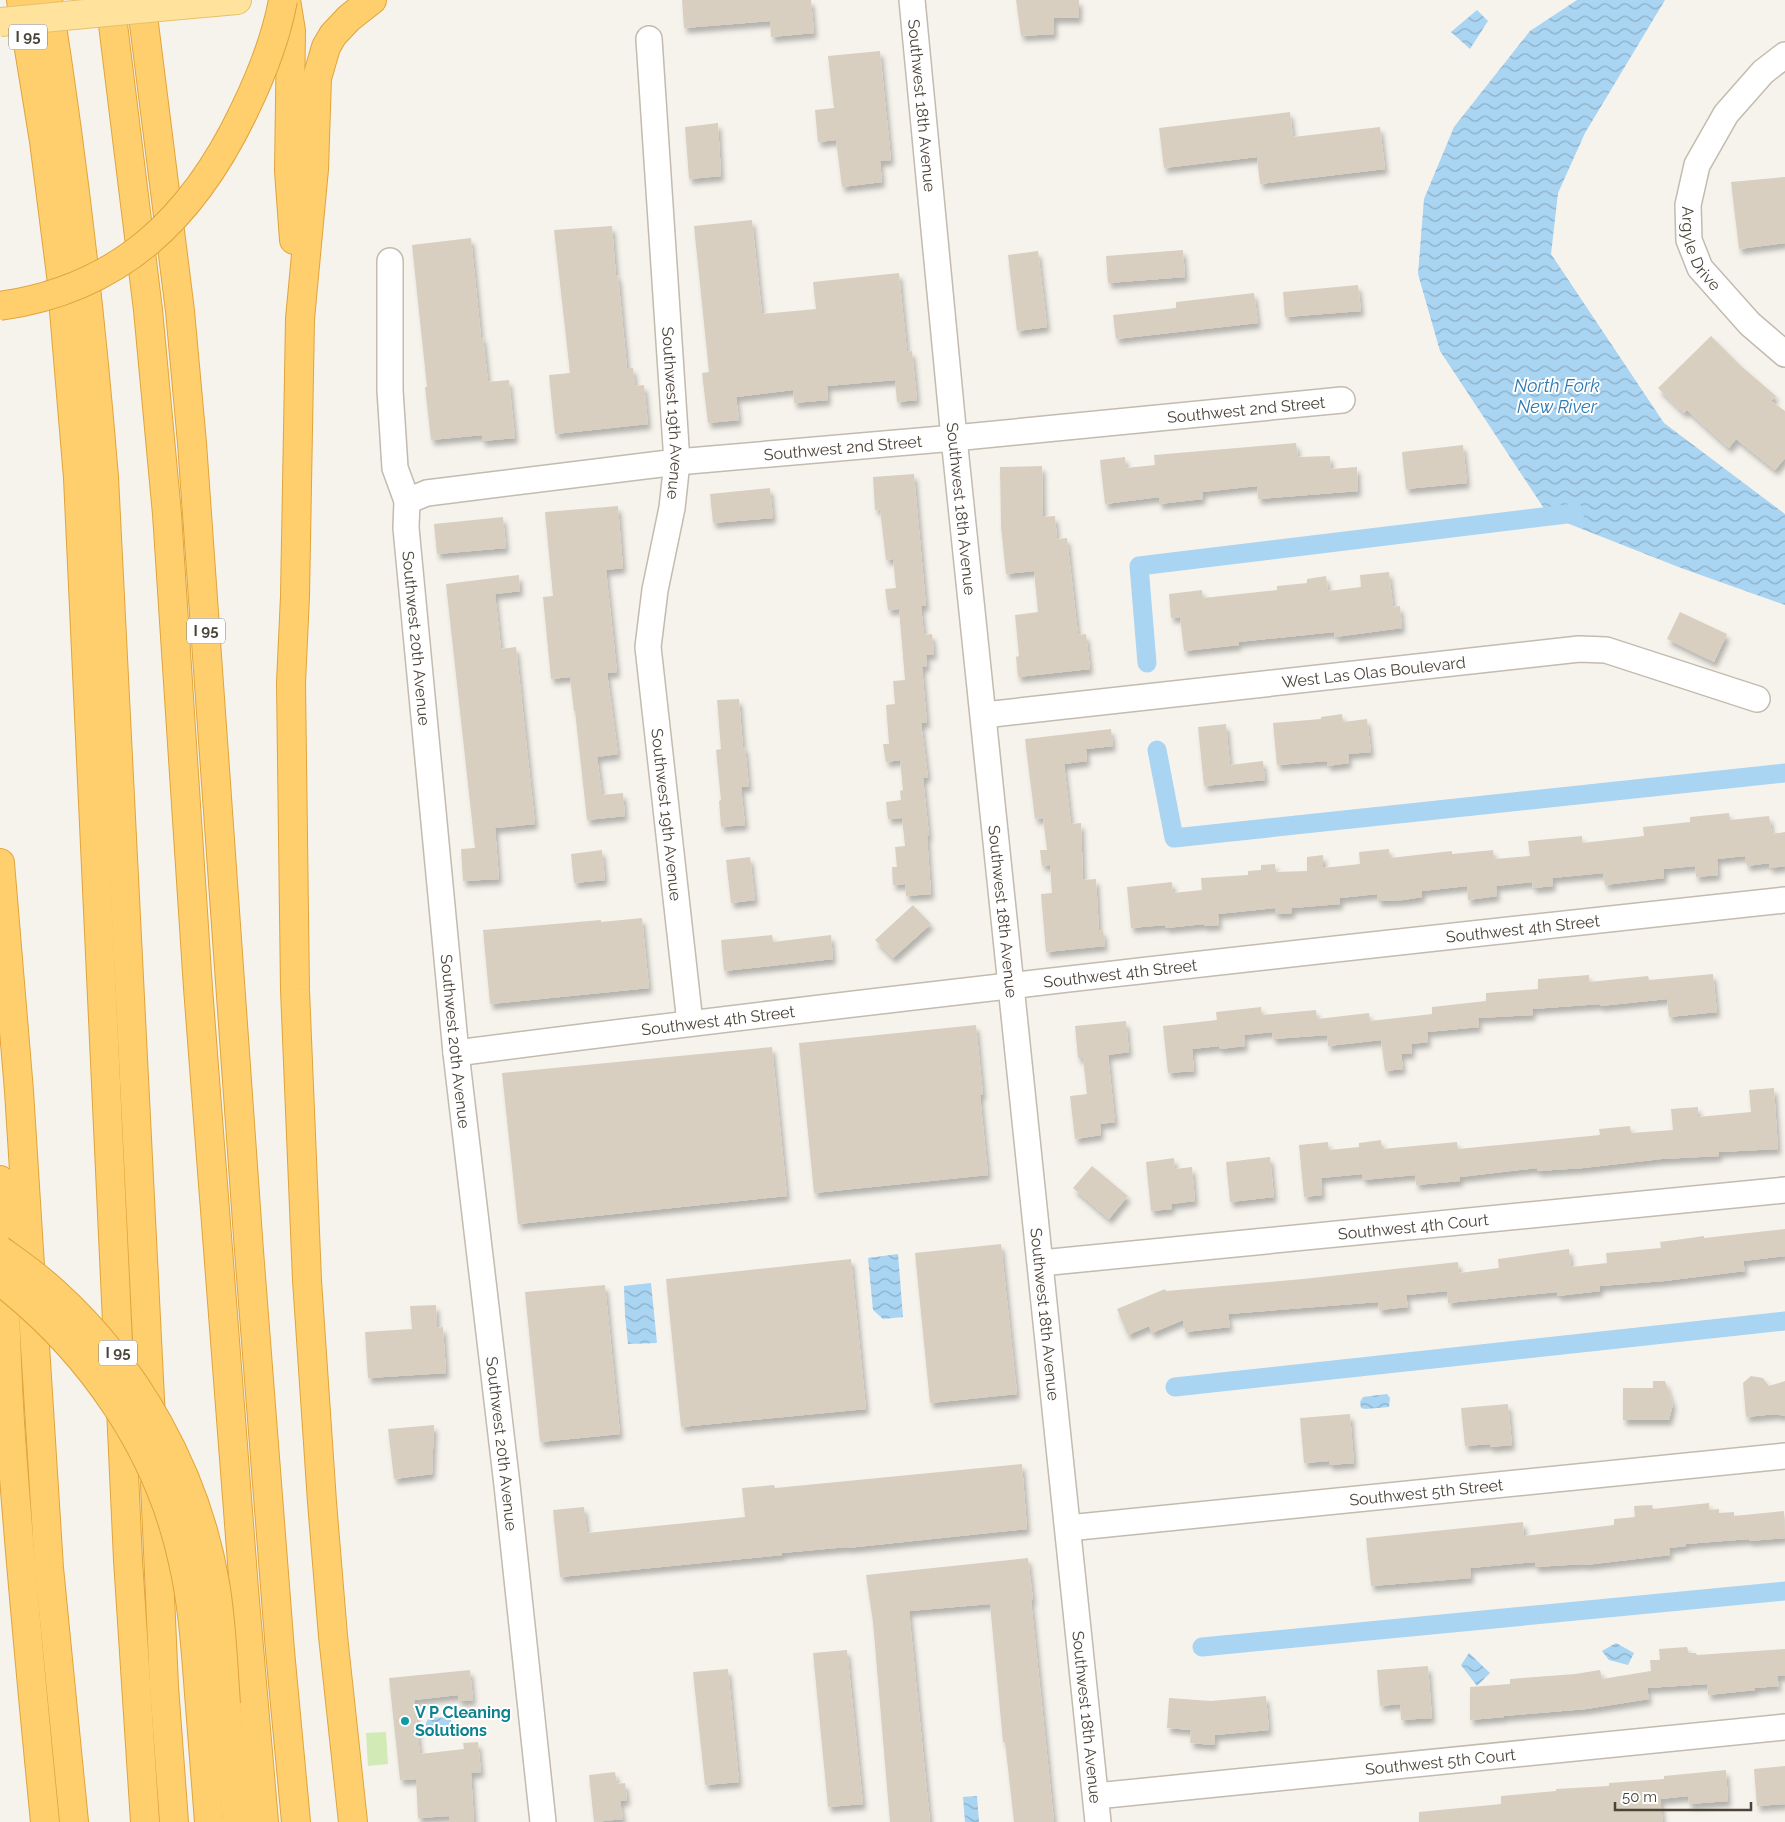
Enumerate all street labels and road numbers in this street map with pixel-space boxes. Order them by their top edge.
street label: Southwest 18th Avenue [904,18,940,193]
road number: I 95 [9,24,47,50]
street label: Argyle Drive [1679,206,1725,294]
street label: Southwest 19th Avenue [659,326,687,501]
street label: Southwest 2nd Street [1166,392,1327,427]
street label: Southwest 18th Avenue [943,421,980,596]
street label: Southwest 2nd Street [763,431,923,464]
street label: Southwest 20th Avenue [399,550,434,726]
road number: I 95 [187,618,225,644]
street label: West Las Olas Boulevard [1281,652,1467,691]
street label: Southwest 19th Avenue [648,727,686,902]
street label: Southwest 18th Avenue [985,824,1022,999]
street label: Southwest 4th Street [1445,911,1601,946]
street label: Southwest 20th Avenue [437,953,474,1130]
street label: Southwest 4th Street [1042,955,1199,991]
street label: Southwest 4th Street [640,1002,796,1039]
street label: Southwest 4th Court [1337,1210,1490,1243]
street label: Southwest 18th Avenue [1027,1227,1064,1402]
road number: I 95 [99,1340,137,1366]
street label: Southwest 20th Avenue [482,1355,521,1532]
street label: Southwest 5th Street [1348,1475,1505,1509]
street label: Southwest 18th Avenue [1069,1630,1106,1804]
street label: Southwest 5th Court [1364,1744,1517,1779]

